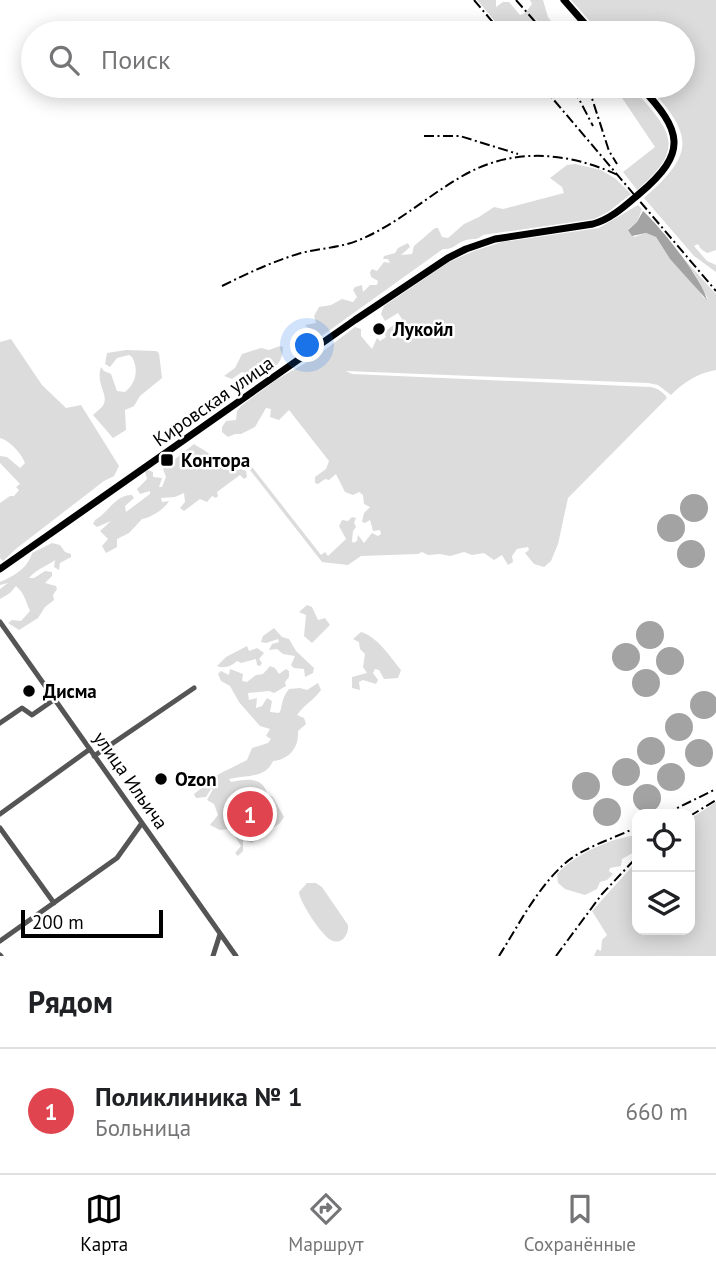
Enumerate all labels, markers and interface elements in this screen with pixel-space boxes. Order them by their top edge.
search box [21,21,695,98]
icon: search [45,41,83,79]
text: Поиск [101,43,170,76]
place label: Лукойл [392,317,453,341]
marker: Лукойл [371,321,387,337]
your location [290,328,324,362]
street label: Кировская улица [148,351,278,451]
place label: Контора [181,448,250,472]
marker: Контора [159,452,175,468]
place label: Дисма [43,679,97,703]
marker: Дисма [21,683,37,699]
street label: улица Ильича [89,726,173,834]
place label: Ozon [175,767,217,791]
marker: Ozon [153,771,169,787]
pin: 1 [227,788,273,840]
map controls [632,809,695,935]
button: locate [632,809,695,872]
button: layers [632,872,695,935]
scale bar [21,907,163,939]
text: 200 m [32,910,84,934]
text: Рядом [28,982,113,1021]
text: Поликлиника № 1 [95,1080,303,1113]
text: 1 [44,1097,58,1126]
text: 660 m [626,1097,688,1126]
text: Больница [95,1113,191,1142]
tab: Карта [80,1190,128,1256]
tab: Маршрут [288,1190,364,1256]
tab: Сохранённые [524,1190,636,1256]

